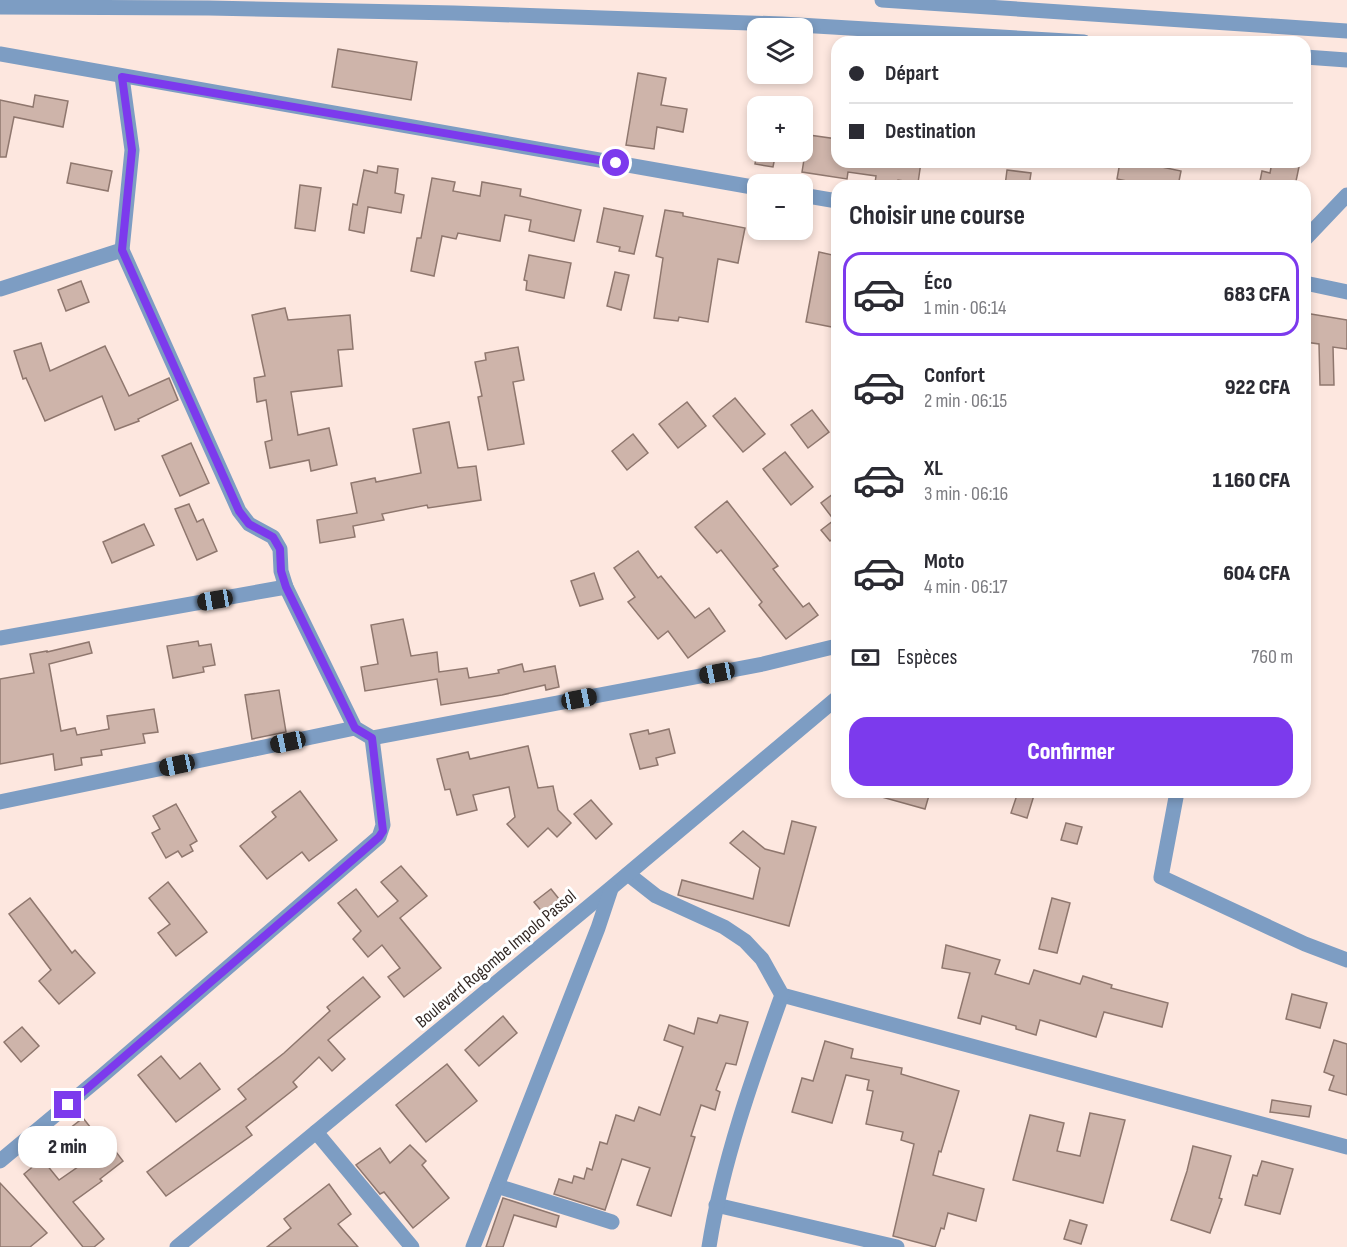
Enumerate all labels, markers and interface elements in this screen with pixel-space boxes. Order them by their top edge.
map controls [747,18,813,240]
button: layers [747,18,813,84]
text: Départ [885,60,939,87]
button: + [747,96,813,162]
text: Destination [885,118,976,145]
route start [602,149,629,176]
button: − [747,174,813,240]
text: Choisir une course [849,200,1025,232]
icon: car [852,267,906,321]
text: Éco [924,269,952,296]
text: 683 CFA [1224,281,1290,308]
text: 1 min · 06:14 [924,296,1006,320]
icon: car [852,360,906,414]
text: Confort [924,362,985,389]
text: 922 CFA [1225,374,1290,401]
text: 2 min · 06:15 [924,389,1007,413]
icon: car [852,453,906,507]
text: XL [924,455,943,482]
text: 1 160 CFA [1212,467,1290,494]
text: 3 min · 06:16 [924,482,1008,506]
icon: car [852,546,906,600]
text: Moto [924,548,964,575]
text: 604 CFA [1223,560,1290,587]
text: 4 min · 06:17 [924,575,1007,599]
car [196,588,234,612]
icon: cash [849,641,882,674]
text: Espèces [897,644,957,671]
text: 760 m [1251,645,1293,669]
car [698,661,736,685]
car [560,687,598,711]
button: Confirmer [849,717,1293,786]
car [269,729,307,755]
car [158,752,196,778]
street label: Boulevard Rogombe Impolo Passol [411,886,581,1032]
route end [54,1091,81,1118]
callout: 2 min [19,1126,118,1168]
text: 2 min [48,1135,87,1159]

